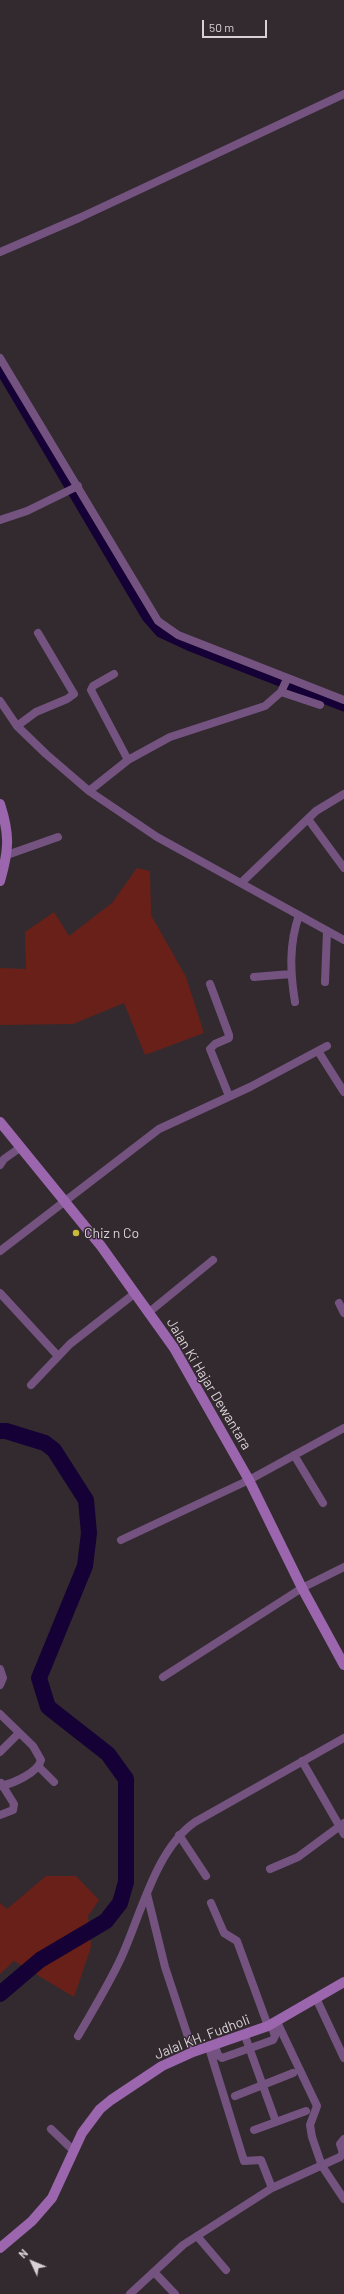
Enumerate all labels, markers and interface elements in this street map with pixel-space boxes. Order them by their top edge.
scale bar [204,12,269,38]
text: 50 m [209,20,234,34]
place label: Chiz n Co [84,1225,139,1241]
marker: Chiz n Co [71,1228,81,1238]
street label: Jalan Ki Hajar Dewantara [163,1315,255,1453]
street label: Jalal KH. Fudholi [152,2011,252,2063]
north arrow [12,2242,52,2282]
text: N [16,2246,30,2260]

